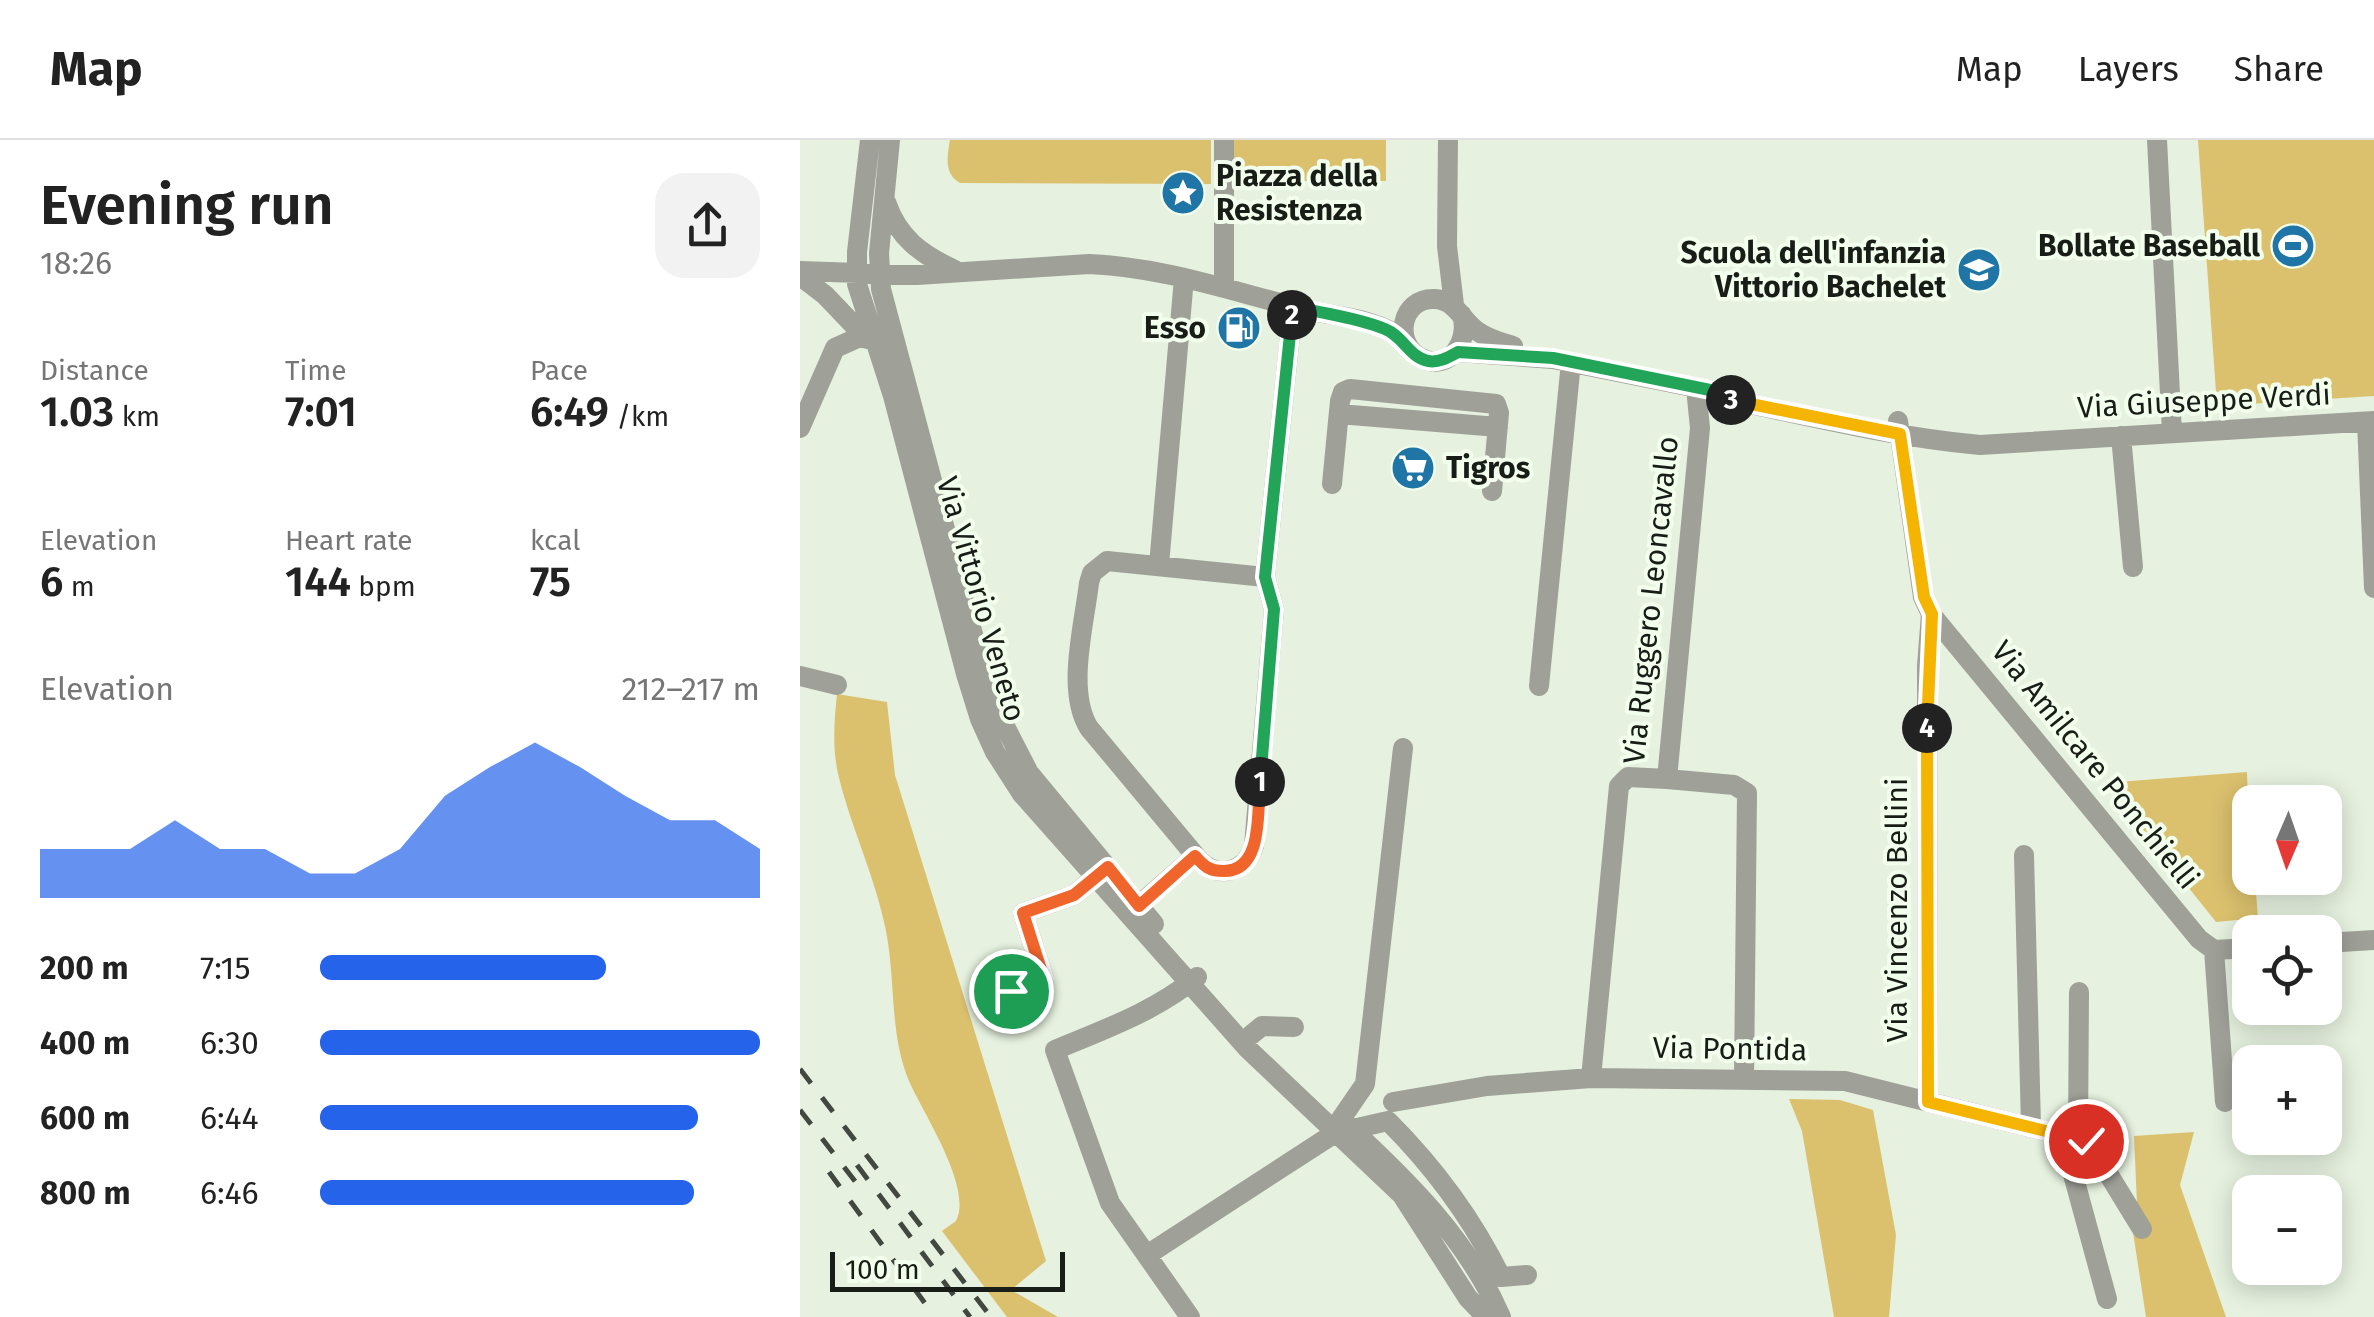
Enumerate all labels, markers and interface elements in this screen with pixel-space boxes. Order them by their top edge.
text: Map [50,40,143,98]
text: Map [1956,48,2023,90]
text: Layers [2078,48,2179,90]
text: Share [2234,48,2324,90]
place label: Piazza della Resistenza [1216,158,1378,228]
place icon: Piazza della Resistenza [1160,170,1206,216]
text: Evening run [40,173,334,239]
button: share [655,173,760,278]
sports icon: Bollate Baseball [2270,223,2316,269]
place label: Bollate Baseball [2038,228,2260,264]
place label: Scuola dell'infanzia Vittorio Bachelet [1681,235,1946,305]
text: 18:26 [40,244,112,282]
school or university icon: Scuola dell'infanzia Vittorio Bachelet [1956,247,2002,293]
pin: 2 [1267,290,1317,340]
text: 2 [1285,298,1299,331]
fuel station icon: Esso [1216,305,1262,351]
place label: Esso [1144,310,1206,346]
text: Distance [40,354,149,387]
text: Time [285,354,347,387]
text: Pace [530,354,588,387]
pin: 3 [1706,375,1756,425]
street label: Via Giuseppe Verdi [2076,376,2332,426]
text: 3 [1724,383,1738,416]
text: 1.03 [40,387,114,437]
text: 7:01 [285,387,357,437]
text: 6:49 [530,387,609,437]
text: km [114,400,160,433]
text: /km [609,400,669,433]
street label: Via Ruggero Leoncavallo [1616,434,1686,766]
supermarket icon: Tigros [1390,445,1436,491]
place label: Tigros [1446,450,1530,486]
street label: Via Vittorio Veneto [929,472,1033,726]
text: Elevation [40,524,157,557]
text: Heart rate [285,524,413,557]
text: kcal [530,524,580,557]
text: 6 [40,557,63,607]
text: 144 [285,557,351,607]
text: 75 [530,557,571,607]
text: m [63,570,95,603]
text: bpm [351,570,416,603]
street label: Via Amilcare Ponchielli [1984,634,2206,896]
text: Elevation [40,670,174,708]
text: 212–217 m [622,670,760,708]
pin: 4 [1902,703,1952,753]
text: 4 [1919,711,1935,744]
pin: 1 [1235,757,1285,807]
text: 1 [1254,765,1267,798]
street label: Via Vincenzo Bellini [1879,778,1915,1042]
north arrow [2232,785,2342,895]
map controls [2232,785,2342,1285]
button: locate [2232,915,2342,1025]
text: 200 m [40,949,129,987]
text: 7:15 [200,949,251,987]
pin [969,949,1054,1034]
icon: arrive [984,964,1039,1019]
text: 400 m [40,1024,130,1062]
text: 6:30 [200,1024,259,1062]
street label: Via Pontida [1652,1030,1808,1068]
button: + [2232,1045,2342,1155]
text: 600 m [40,1099,130,1137]
text: 6:44 [200,1099,259,1137]
pin [2044,1099,2129,1184]
icon: check [2059,1114,2114,1169]
text: 800 m [40,1174,131,1212]
text: 6:46 [200,1174,259,1212]
button: − [2232,1175,2342,1285]
scale bar [830,1247,1065,1292]
text: 100 m [845,1253,920,1286]

